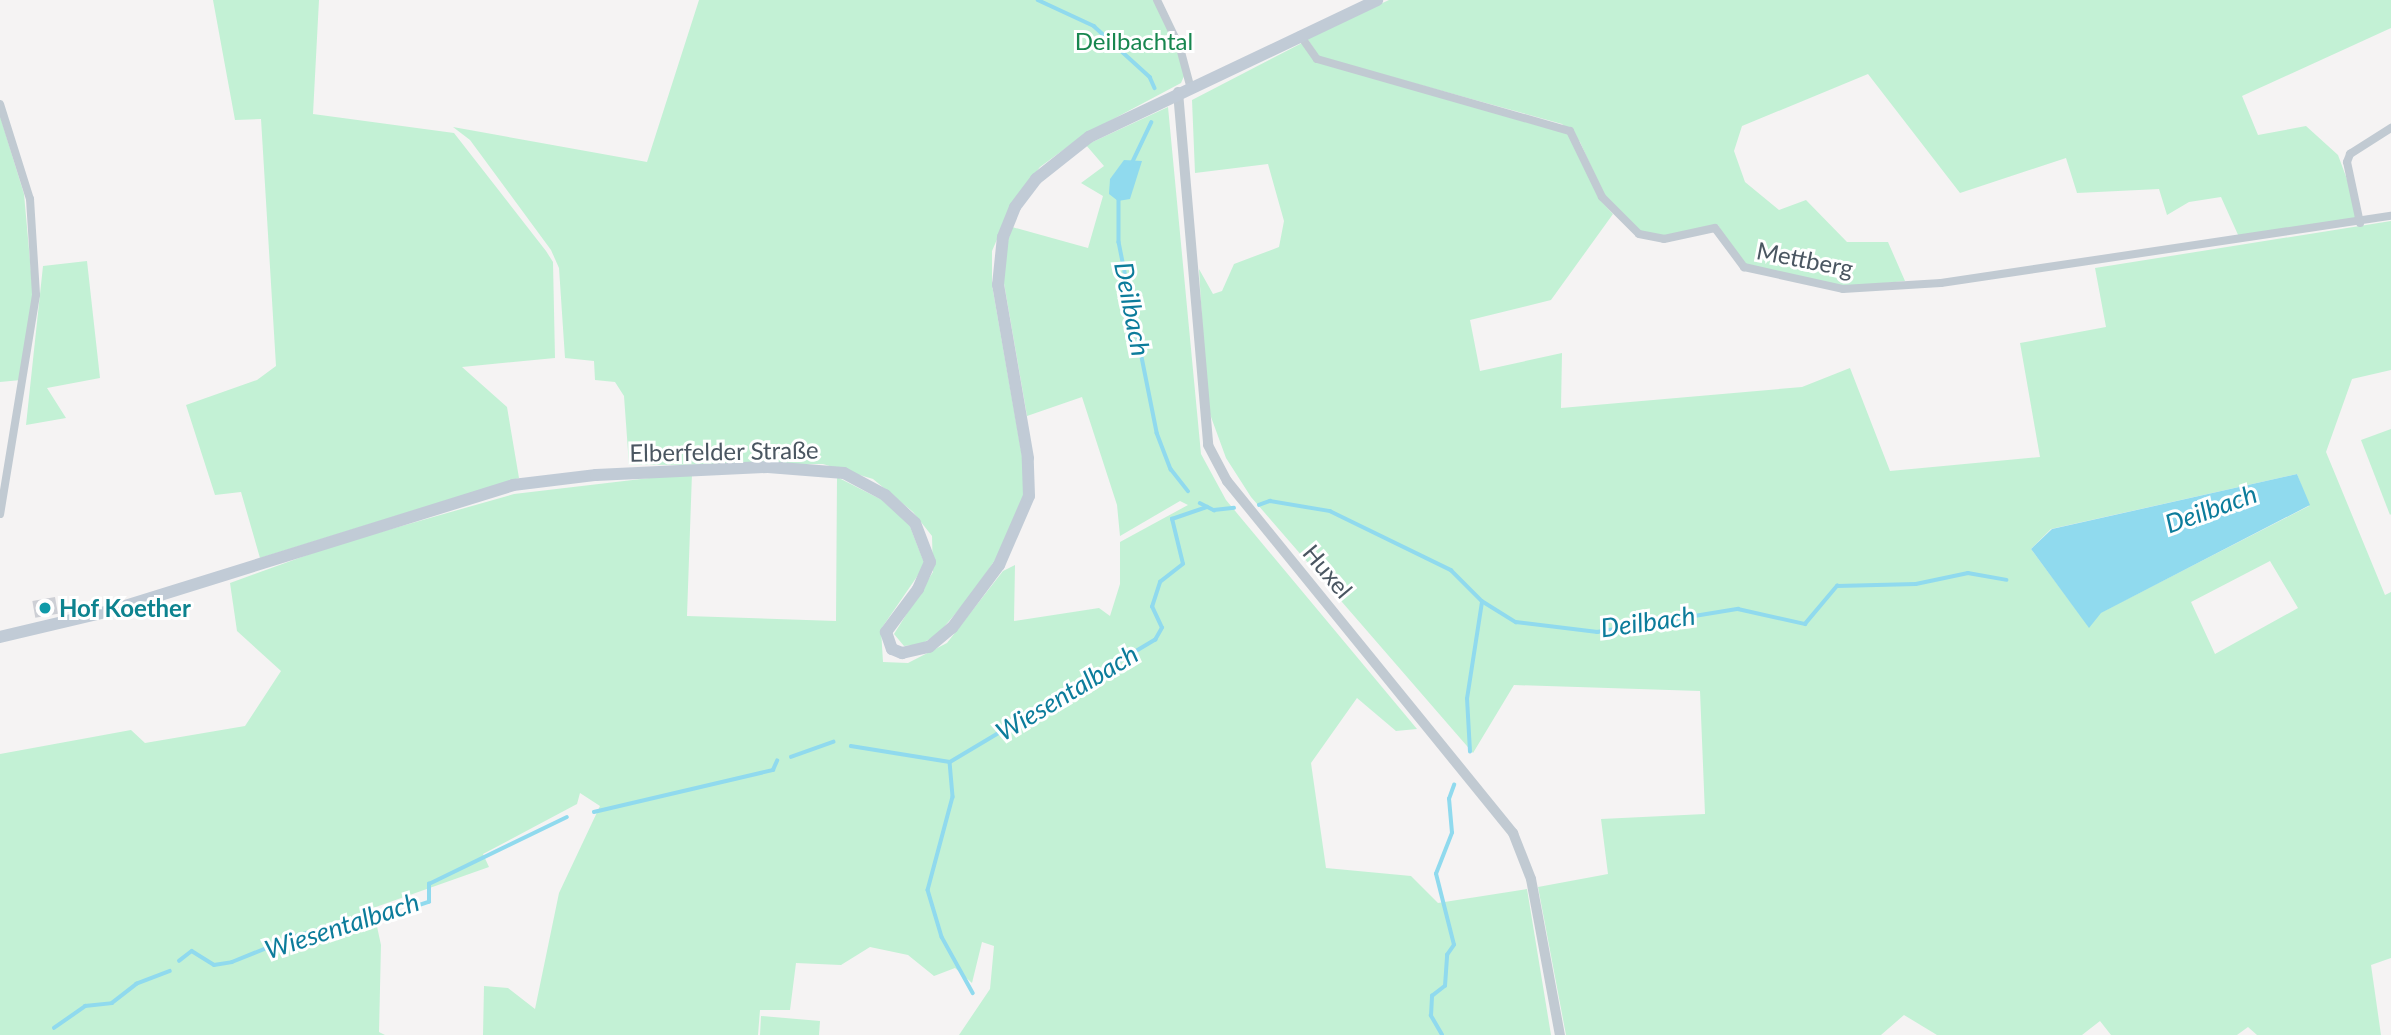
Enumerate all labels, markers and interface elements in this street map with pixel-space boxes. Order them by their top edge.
park label: Deilbachtal [1075,27,1193,55]
street label: Mettberg [1754,236,1856,282]
water label: Deilbach [1108,259,1156,359]
street label: Elberfelder Straße [629,435,819,467]
water label: Deilbach [2161,478,2261,540]
street label: Huxel [1297,538,1359,604]
place label: Hof Koether [59,594,191,622]
marker: Hof Koether [37,600,53,616]
water label: Deilbach [1599,600,1697,644]
water label: Wiesentalbach [990,638,1144,748]
water label: Wiesentalbach [261,886,423,966]

